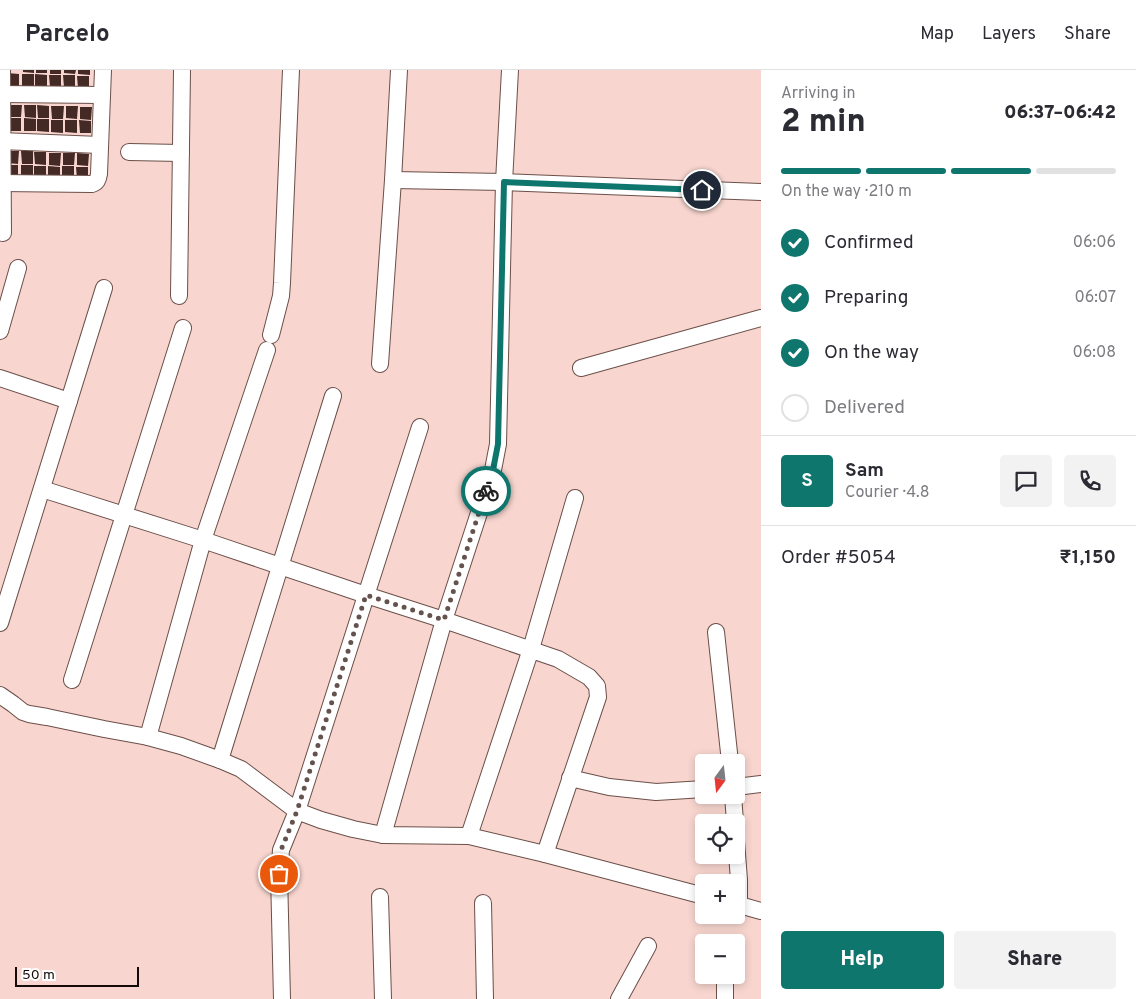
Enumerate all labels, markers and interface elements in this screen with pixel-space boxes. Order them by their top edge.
text: Parcelo [25,20,110,50]
text: Map [920,23,954,46]
text: Layers [982,23,1036,46]
text: Share [1064,23,1111,46]
text: Arriving in [781,84,856,104]
text: 06:37–06:42 [1004,101,1116,125]
text: 2 min [781,103,866,143]
pin [681,169,723,211]
icon: home [688,176,716,204]
text: On the way · 210 m [781,182,912,202]
icon: check [781,229,809,257]
text: Confirmed [824,231,914,255]
text: 06:06 [1073,233,1116,253]
icon: check [781,284,809,312]
text: Preparing [824,286,908,310]
text: 06:07 [1074,288,1116,308]
icon: check [781,339,809,367]
text: On the way [824,341,919,365]
text: 06:08 [1073,343,1116,363]
text: Delivered [824,396,905,420]
button: chat [1000,455,1052,507]
button: phone [1064,455,1116,507]
text: Sam [845,459,884,483]
courier [461,466,511,516]
text: S [801,469,813,493]
icon: bike [472,477,500,505]
text: Courier · 4.8 [845,483,929,503]
text: Order #5054 [781,546,896,570]
text: ₹1,150 [1059,546,1116,570]
north arrow [695,754,745,804]
map controls [695,754,745,984]
button: locate [695,814,745,864]
pin [258,853,300,895]
icon: bag [265,860,293,888]
button: + [695,874,745,924]
button: Help [781,931,944,989]
button: Share [954,931,1116,989]
button: − [695,934,745,984]
scale bar [15,964,139,987]
text: 50 m [22,967,55,984]

